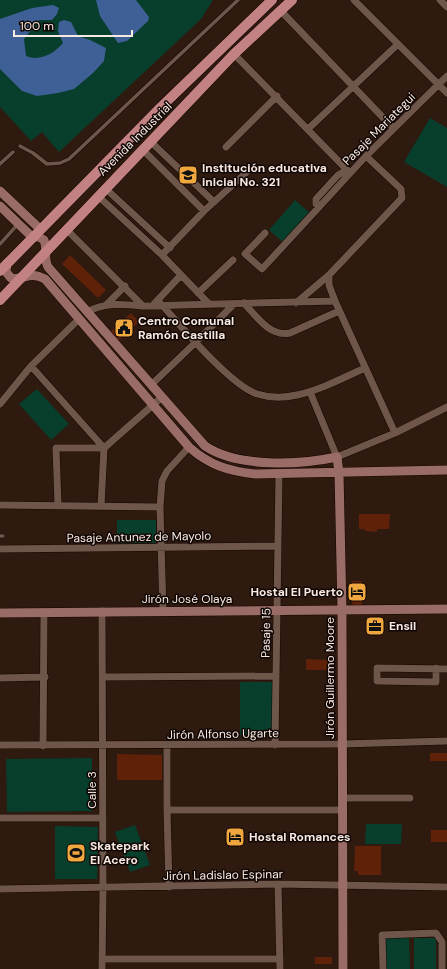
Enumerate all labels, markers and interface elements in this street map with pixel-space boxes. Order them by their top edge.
scale bar [14,12,132,38]
text: 100 m [20,18,54,34]
street label: Pasaje Mariategui [339,89,419,169]
street label: Avenida Industrial [95,99,175,179]
place label: Institución educativa inicial No. 321 [202,160,327,190]
school or university icon: Institución educativa inicial No. 321 [177,164,199,186]
place label: Centro Comunal Ramón Castilla [138,313,234,343]
public building icon: Centro Comunal Ramón Castilla [113,317,135,339]
street label: Pasaje Antunez de Mayolo [67,528,211,546]
hotel icon: Hostal El Puerto [346,581,368,603]
place label: Hostal El Puerto [250,584,343,600]
street label: Jirón José Olaya [142,591,232,607]
street label: Pasaje 15 [258,608,274,658]
office icon: Ensil [364,615,386,637]
street label: Jirón Guillermo Moore [322,617,338,739]
place label: Ensil [389,618,416,634]
street label: Jirón Alfonso Ugarte [167,725,279,743]
street label: Calle 3 [84,771,100,809]
hotel icon: Hostal Romances [224,826,246,848]
place label: Hostal Romances [249,829,351,845]
place label: Skatepark El Acero [90,838,150,868]
sports icon: Skatepark El Acero [65,842,87,864]
street label: Jirón Ladislao Espinar [163,866,284,884]

